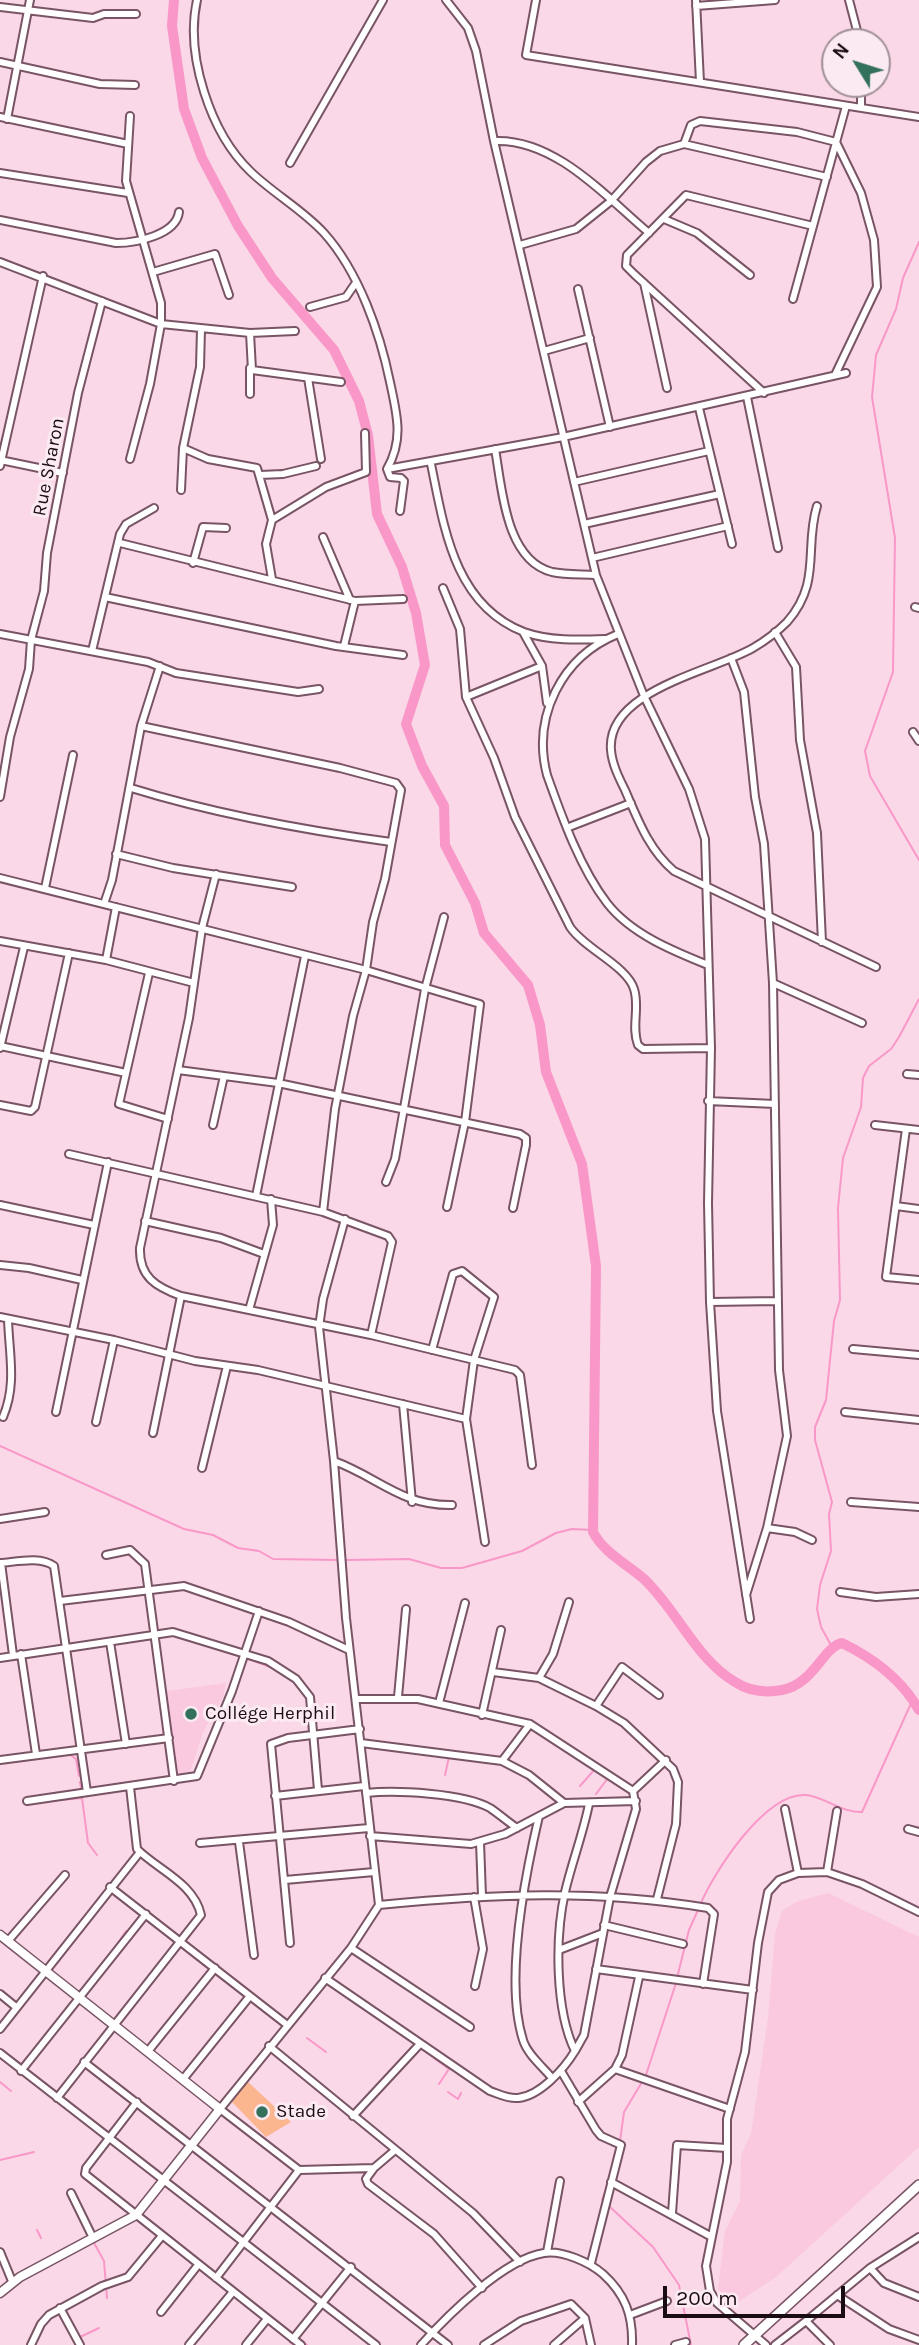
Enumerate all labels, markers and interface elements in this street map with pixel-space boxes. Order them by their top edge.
north arrow [821,28,891,98]
text: N [828,39,854,63]
street label: Rue Sharon [28,416,70,518]
place label: Collége Herphil [205,1703,335,1725]
marker: Collége Herphil [183,1706,199,1722]
place label: Stade [276,2101,326,2123]
marker: Stade [254,2104,270,2120]
scale bar [667,2272,849,2316]
text: 200 m [676,2286,738,2310]

